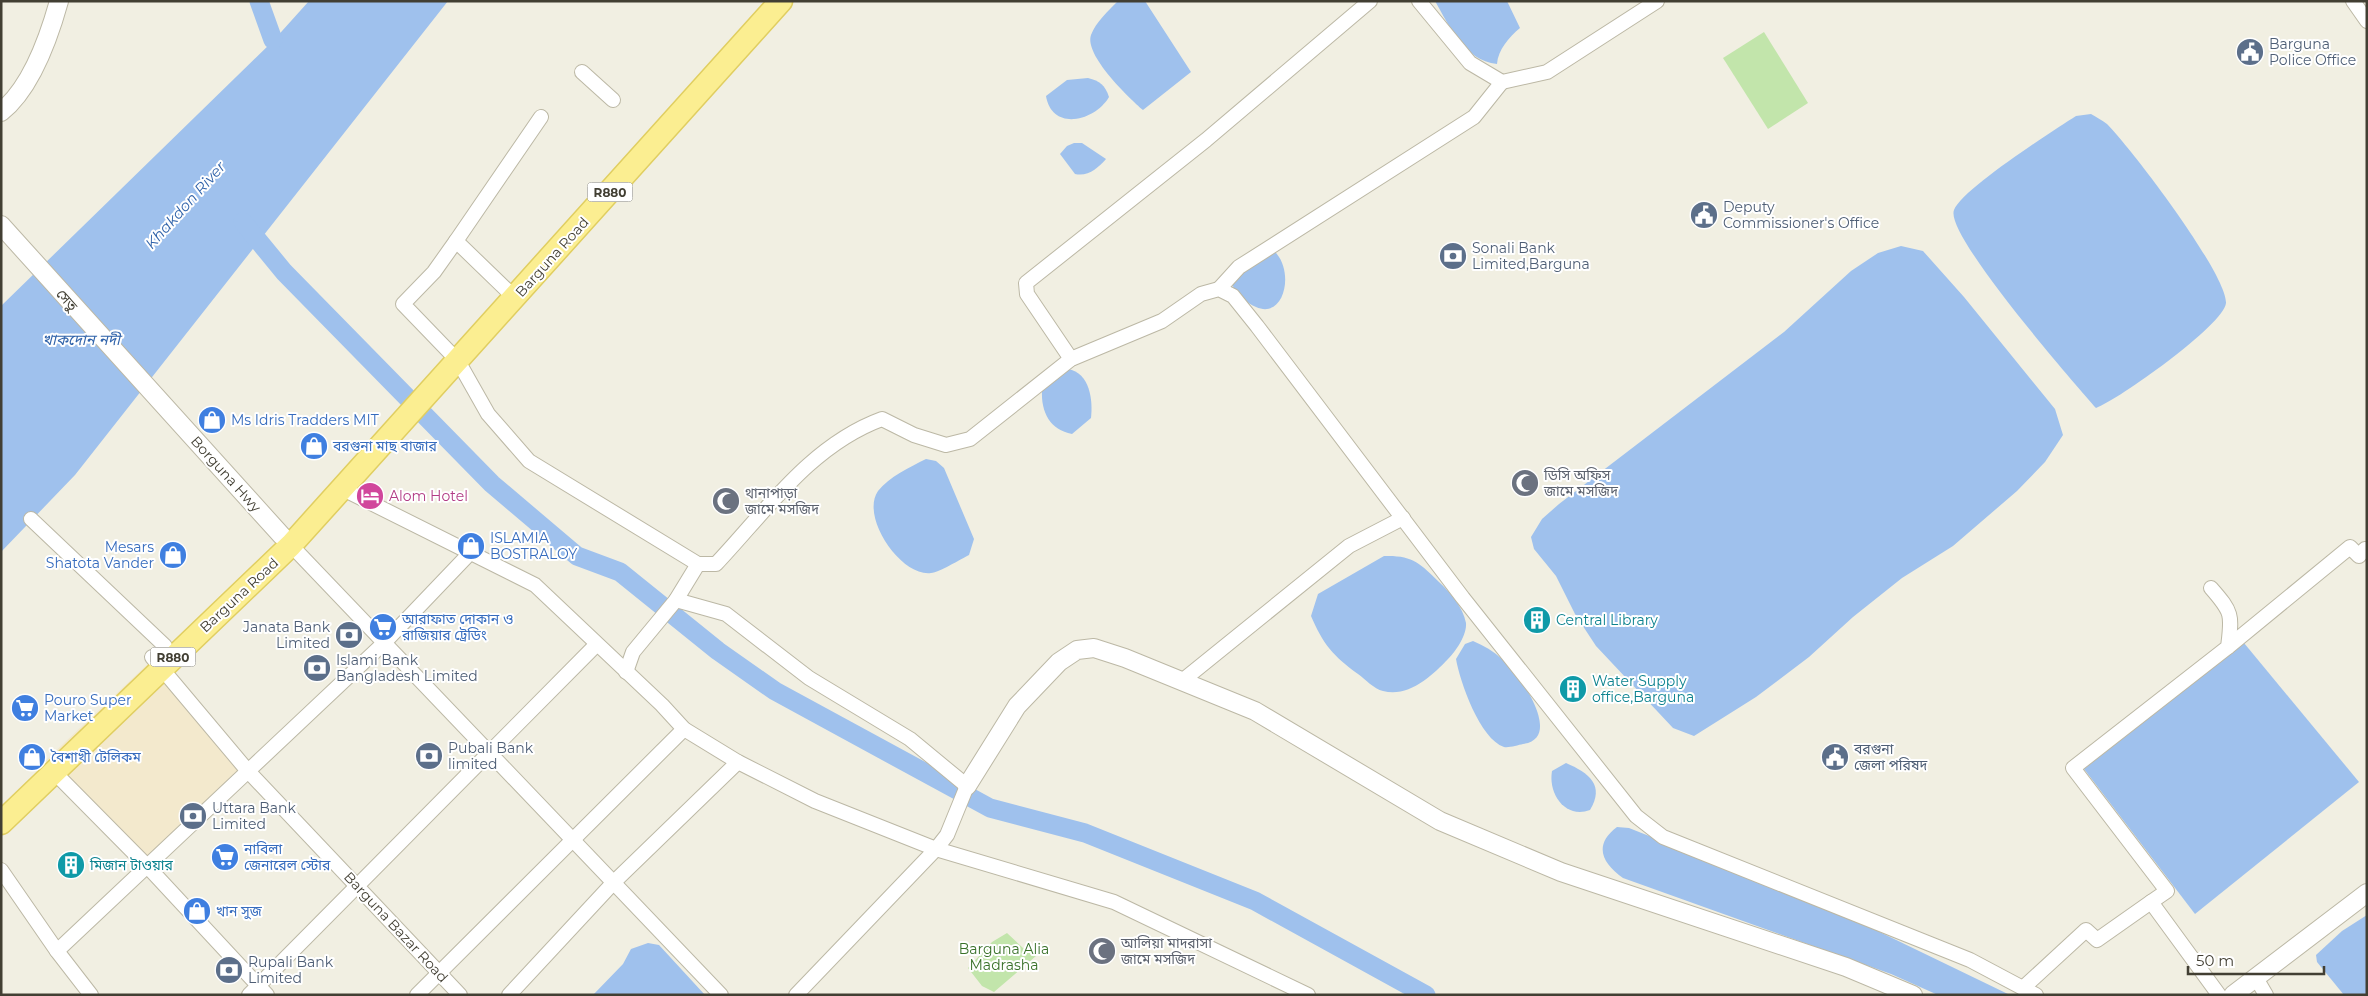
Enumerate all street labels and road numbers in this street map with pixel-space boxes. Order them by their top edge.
road number: R880 [588,182,632,202]
street label: Barguna Road [511,213,593,301]
street label: সেতু [52,285,82,316]
street label: Borguna Hwy [187,432,265,516]
street label: Barguna Road [196,554,282,636]
road number: R880 [150,648,196,666]
street label: Barguna Bazar Road [340,868,452,986]

